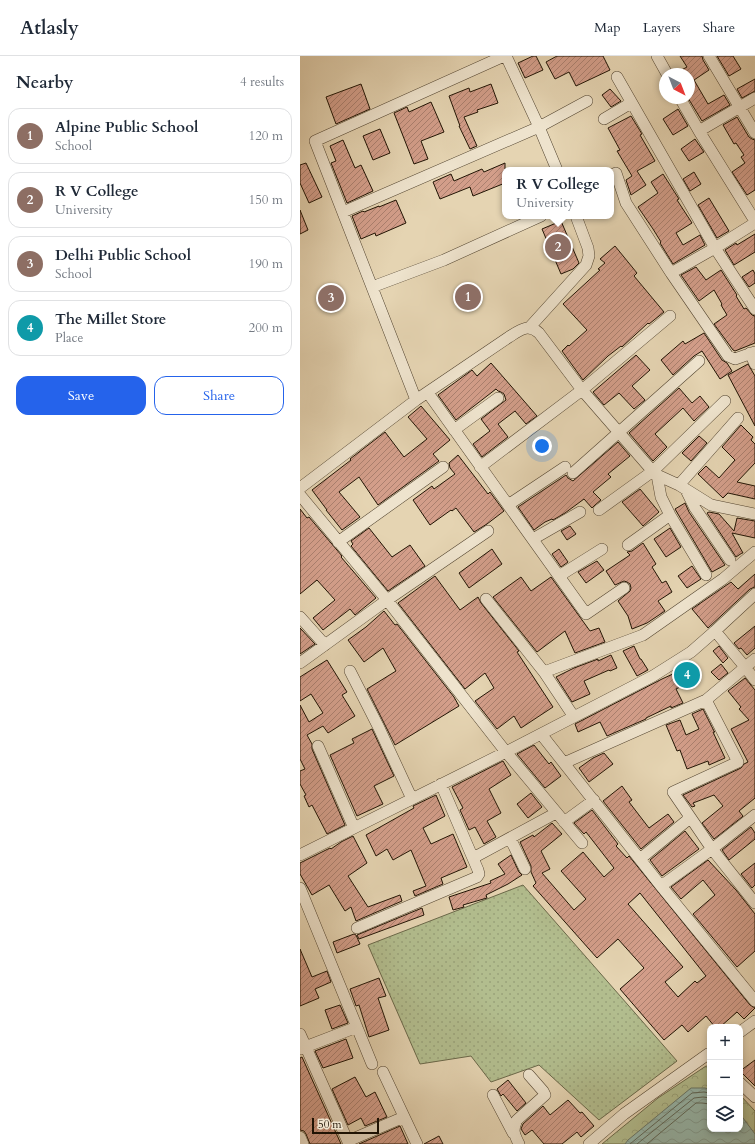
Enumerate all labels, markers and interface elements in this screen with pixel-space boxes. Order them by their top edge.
text: Atlasly [20,15,79,41]
text: Map [594,18,621,37]
text: Layers [643,18,681,37]
text: Share [703,18,735,37]
north arrow [659,68,695,104]
text: Nearby [16,71,73,94]
text: 4 results [240,73,284,91]
text: Alpine Public School [55,117,198,137]
text: 1 [27,127,33,145]
text: 120 m [249,127,283,145]
text: School [55,137,92,155]
popup [502,167,614,219]
text: R V College [516,174,600,194]
text: R V College [55,181,138,201]
text: 2 [27,191,33,209]
text: 150 m [249,191,283,209]
text: University [516,194,574,212]
text: University [55,201,113,219]
pin: 2 [545,232,571,262]
text: Delhi Public School [55,245,191,265]
text: 3 [27,255,33,273]
text: 190 m [249,255,283,273]
text: School [55,265,92,283]
pin: 1 [455,282,481,312]
pin: 3 [318,283,344,313]
text: The Millet Store [55,309,166,329]
text: 4 [27,319,33,337]
text: 200 m [249,319,283,337]
text: Place [55,329,83,347]
button: Save [16,376,146,415]
button: Share [154,376,284,415]
your location [532,436,552,456]
pin: 4 [674,660,700,690]
map controls [707,1024,743,1132]
button: + [707,1024,743,1060]
button: − [707,1060,743,1096]
button: layers [707,1096,743,1132]
scale bar [312,1116,379,1135]
text: 50 m [318,1117,342,1132]

